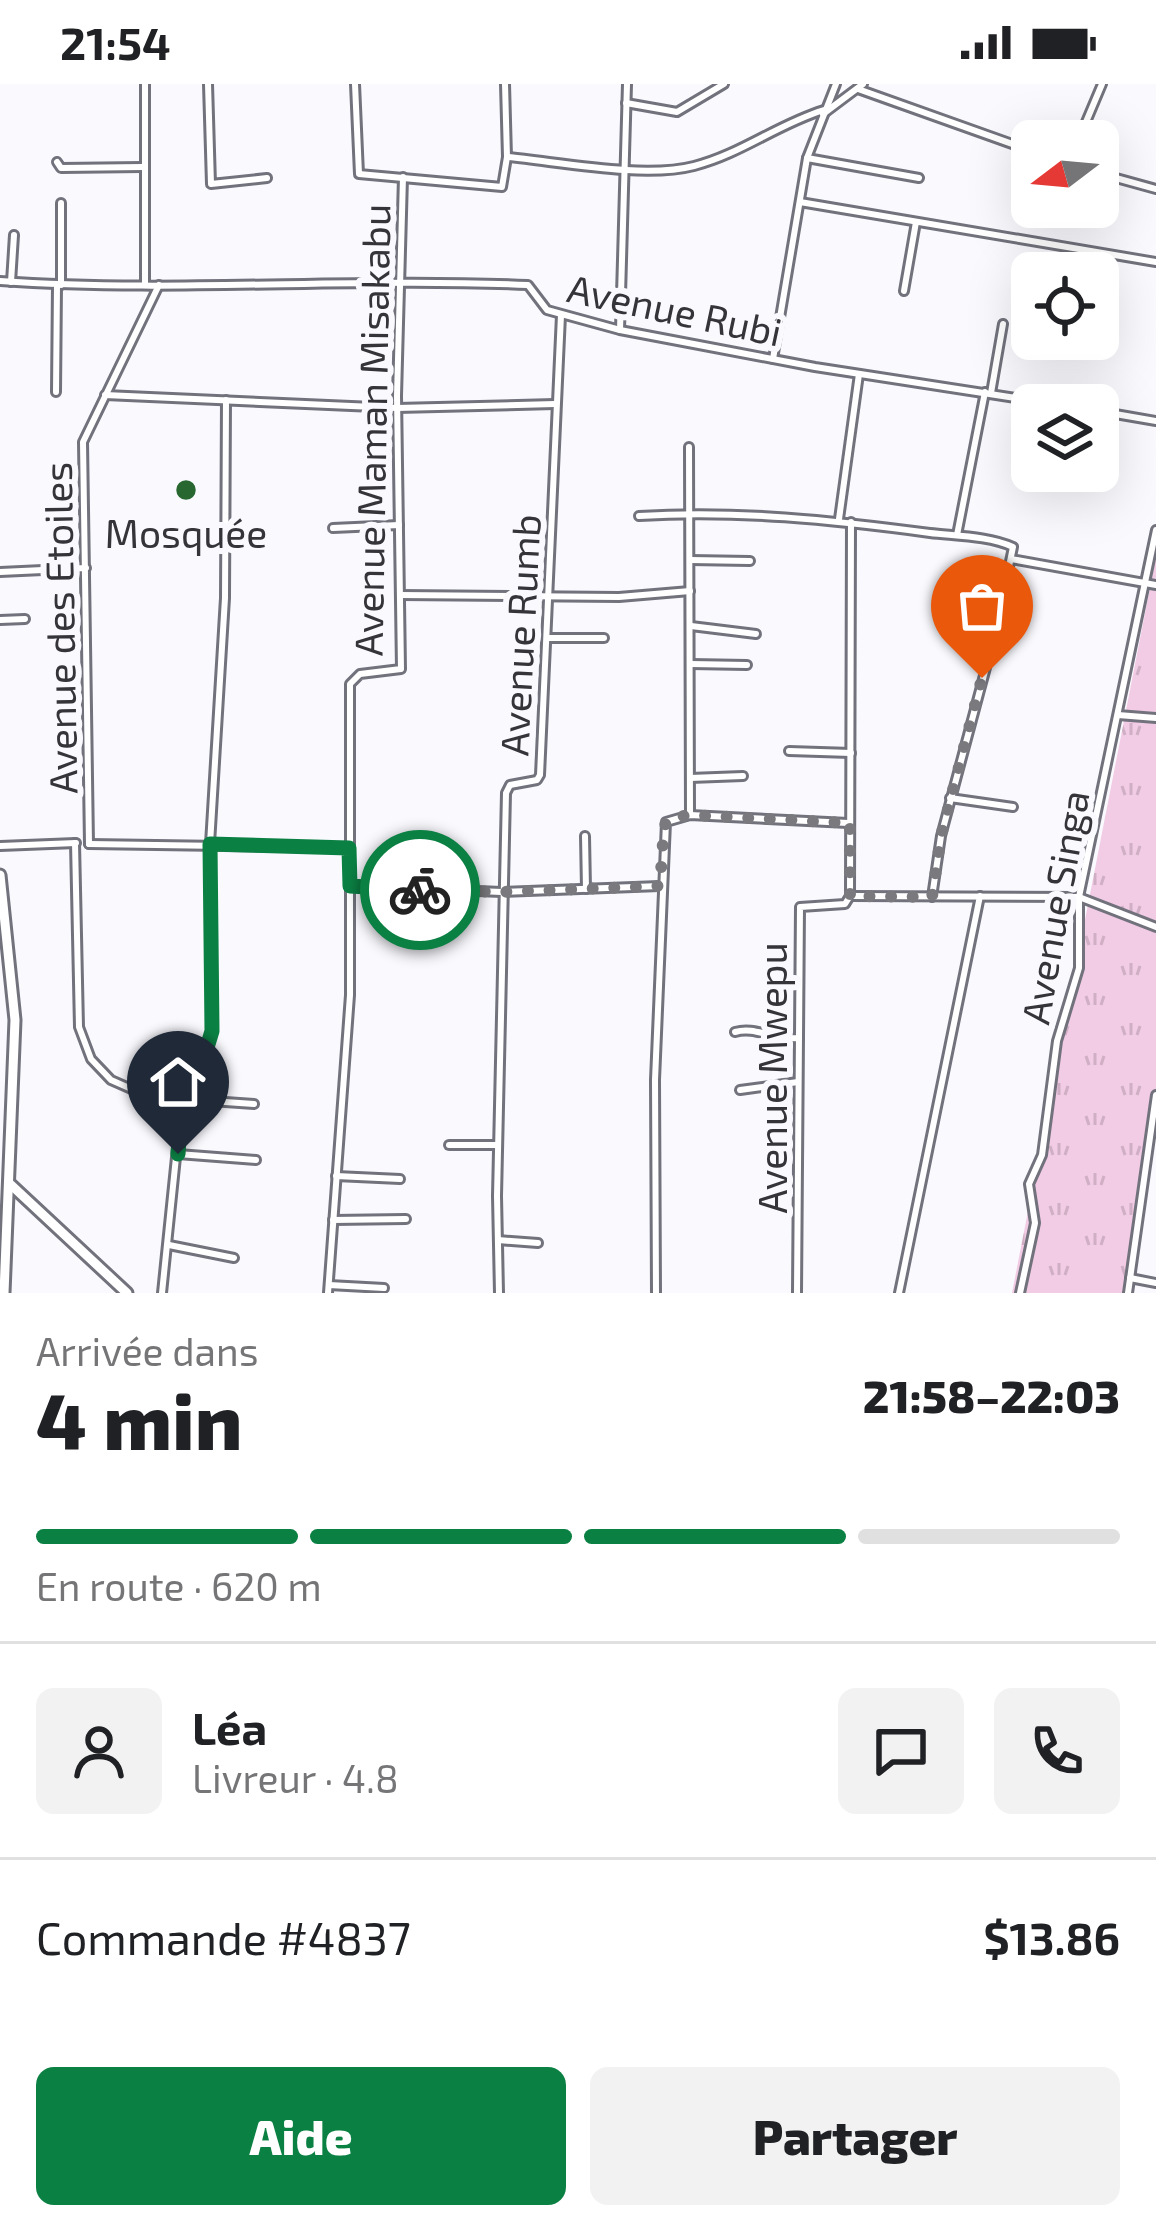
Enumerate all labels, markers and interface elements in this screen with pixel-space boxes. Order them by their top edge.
text: 21:54 [60,15,171,69]
north arrow [1011,120,1119,228]
map controls [1011,120,1119,492]
street label: Avenue Maman Misakabu [344,203,398,657]
button: locate [1011,252,1119,360]
street label: Avenue Rubi [564,263,786,355]
button: layers [1011,384,1119,492]
street label: Avenue des Etoiles [33,462,85,794]
marker: Mosquée [173,477,199,503]
place label: Mosquée [105,509,267,556]
street label: Avenue Rumb [489,513,549,757]
pin [931,555,1033,678]
icon: bag [949,573,1015,639]
street label: Avenue Singa [1010,786,1098,1028]
courier [360,830,480,950]
icon: bike [387,857,453,923]
street label: Avenue Mwepu [748,942,795,1214]
pin [127,1031,229,1154]
icon: home [145,1049,211,1115]
text: Arrivée dans [36,1327,258,1374]
text: 21:58–22:03 [863,1368,1120,1422]
text: 4 min [36,1372,243,1466]
text: En route · 620 m [36,1562,322,1609]
button: person [36,1688,162,1814]
button: chat [838,1688,964,1814]
button: phone [994,1688,1120,1814]
text: Léa [192,1700,267,1754]
text: Livreur · 4.8 [192,1754,399,1801]
text: Commande #4837 [36,1910,411,1964]
text: $13.86 [983,1910,1120,1964]
button: Aide [36,2067,566,2205]
button: Partager [590,2067,1120,2205]

